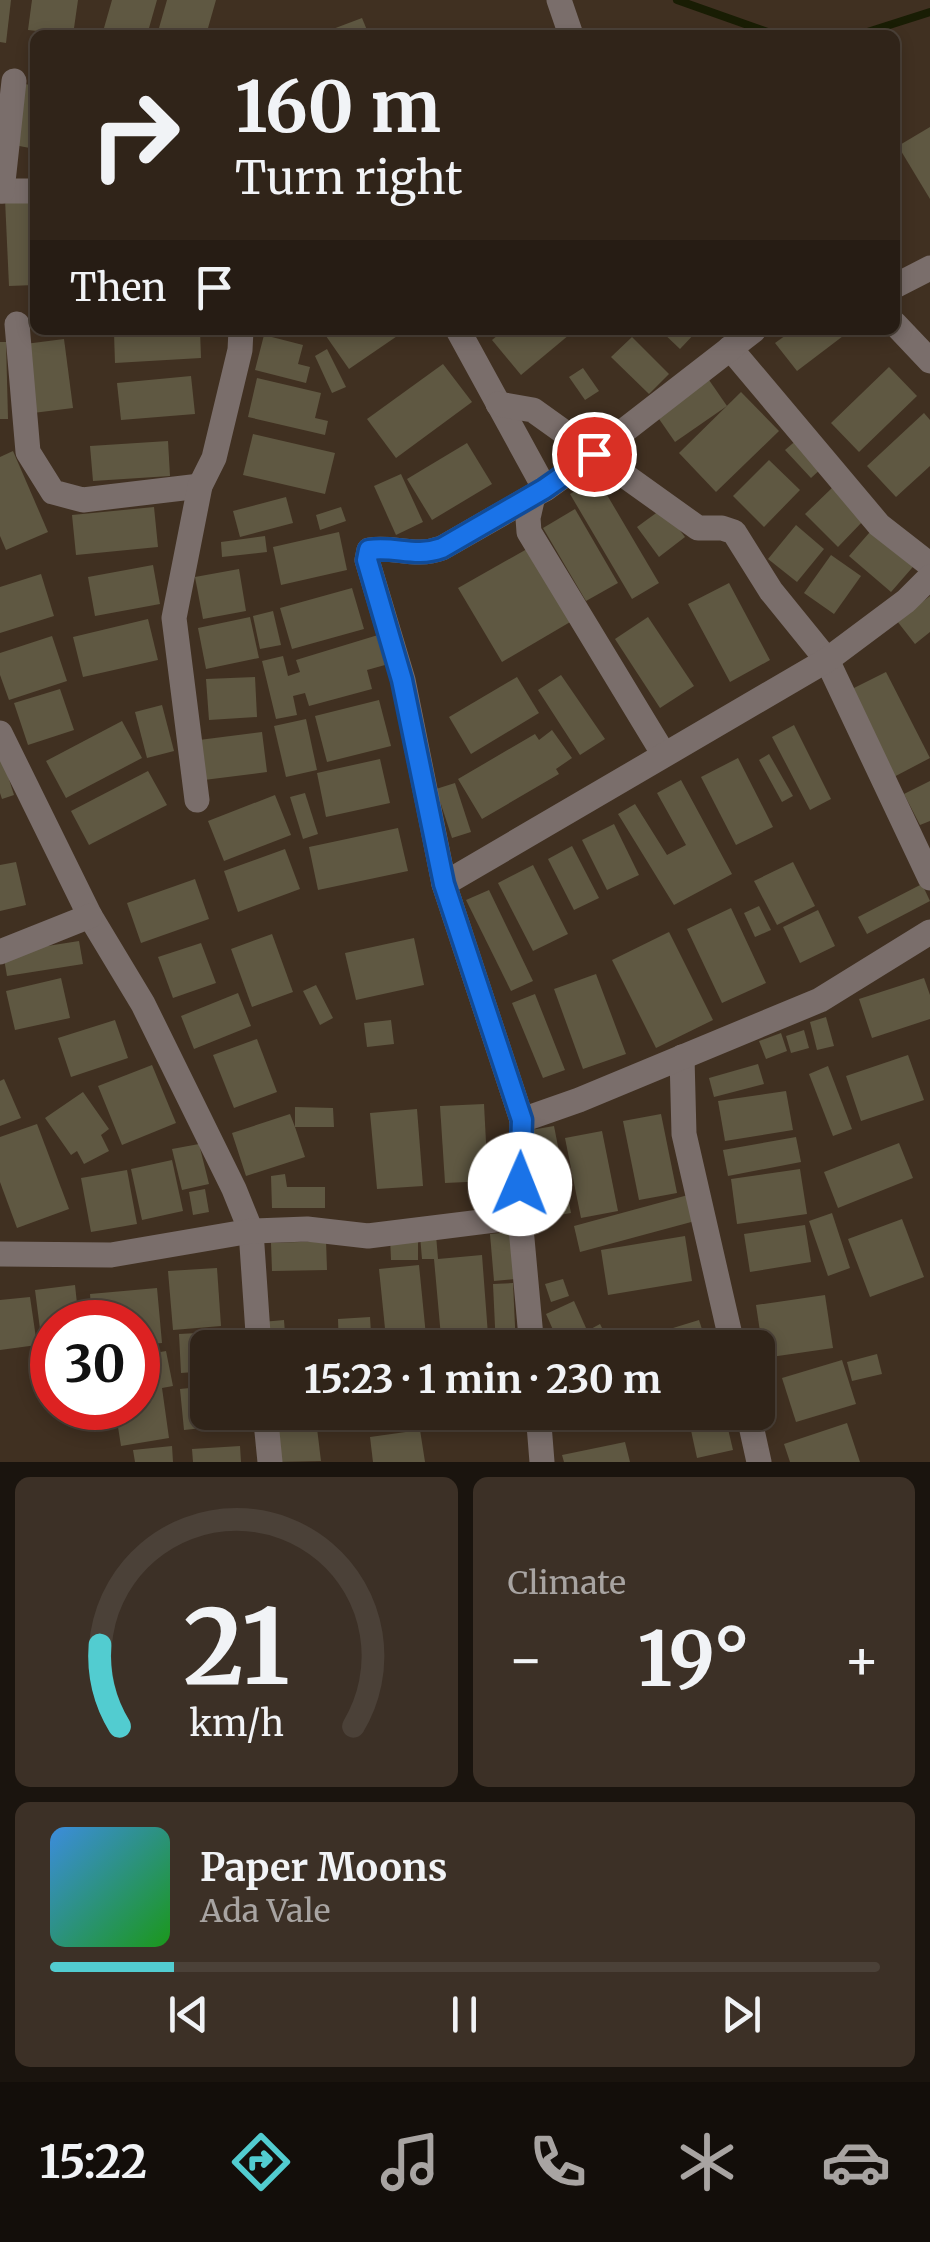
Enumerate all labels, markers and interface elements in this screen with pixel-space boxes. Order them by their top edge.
text: 160 m [235,63,441,151]
icon: right [70,70,200,200]
text: Turn right [235,150,463,206]
icon: arrive [187,260,242,315]
text: Then [70,264,167,311]
pin [552,412,637,497]
icon: arrive [567,427,622,482]
position arrow [468,1132,572,1236]
speed limit sign: 30 [30,1300,160,1430]
text: 15:23 · 1 min · 230 m [304,1356,661,1403]
text: Climate [508,1563,626,1603]
text: 21 [183,1582,289,1712]
text: 19° [638,1612,750,1706]
text: − [508,1625,544,1694]
text: + [843,1625,880,1694]
text: km/h [189,1701,284,1746]
text: Paper Moons [200,1844,447,1891]
text: Ada Vale [200,1891,330,1931]
icon: previous [161,1987,216,2042]
icon: pause [437,1987,492,2042]
icon: next [714,1987,769,2042]
icon: directions [226,2127,296,2197]
icon: music [375,2127,445,2197]
icon: phone [523,2127,593,2197]
icon: climate [672,2127,742,2197]
icon: car [821,2127,891,2197]
text: 15:22 [39,2134,147,2190]

